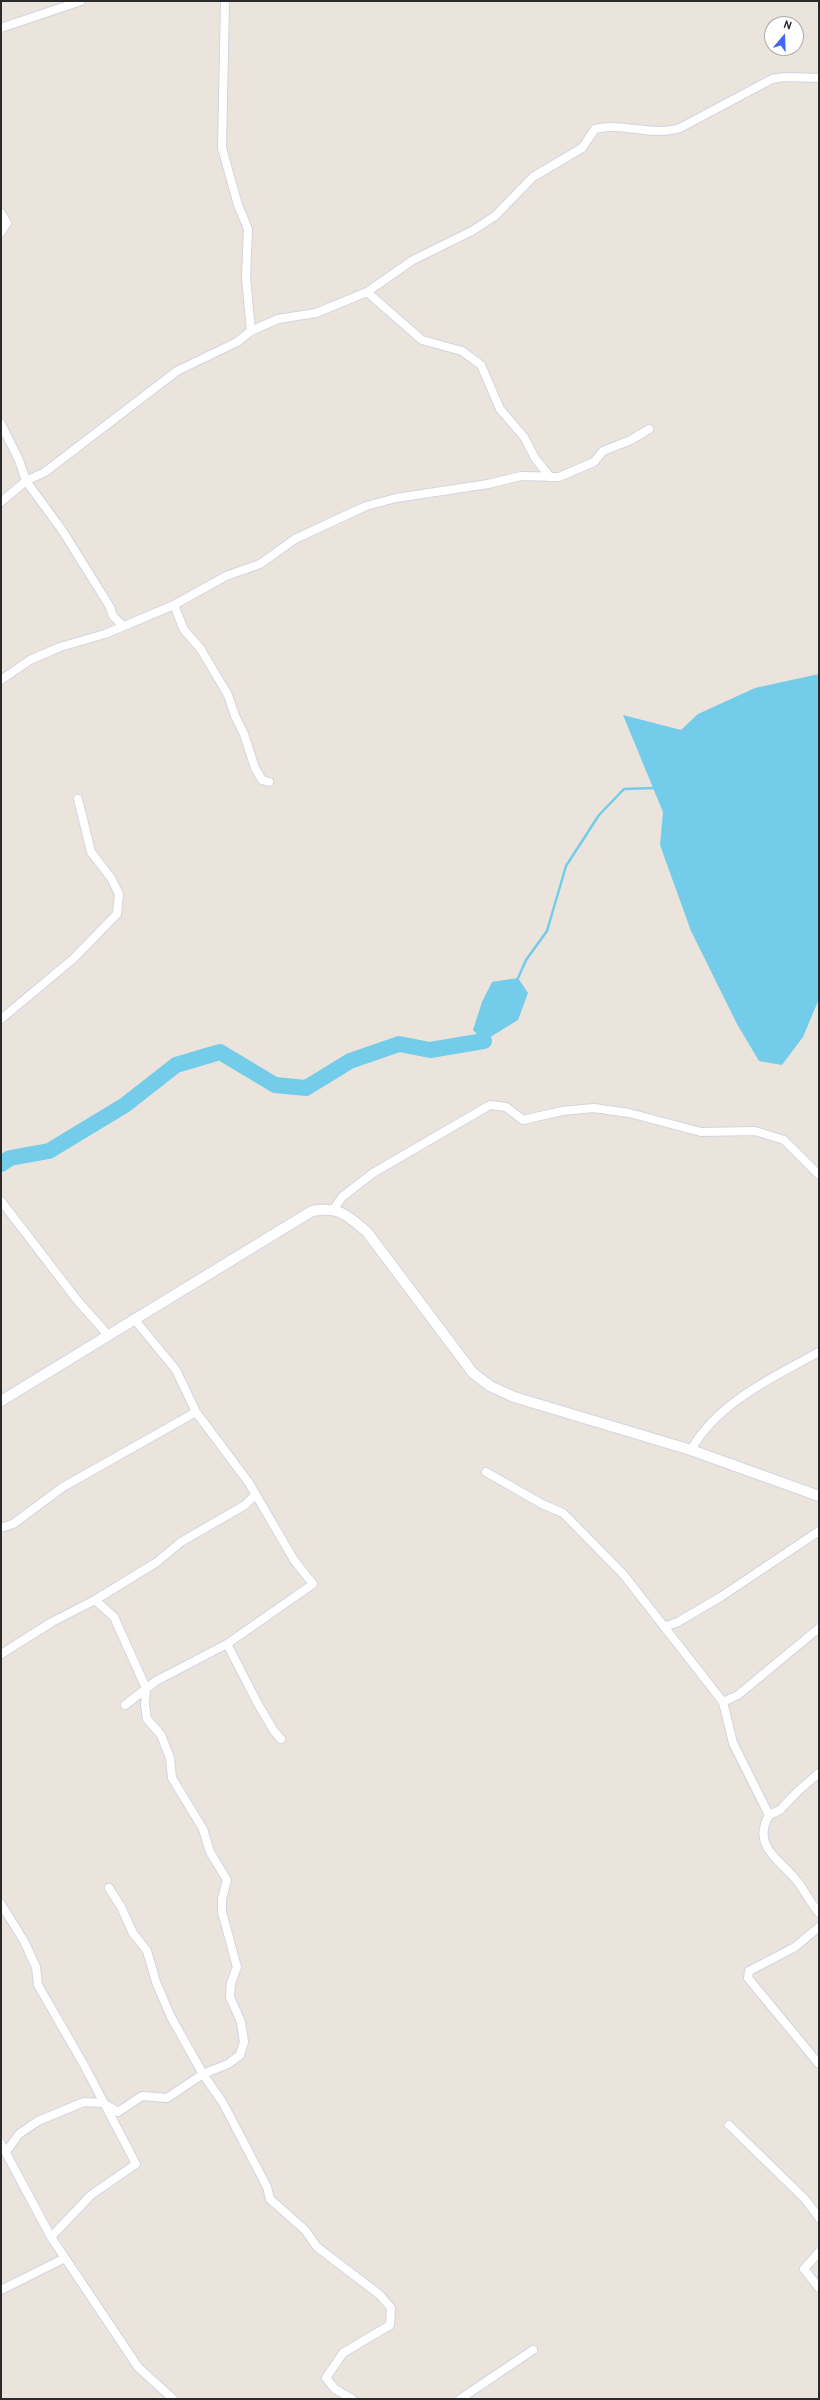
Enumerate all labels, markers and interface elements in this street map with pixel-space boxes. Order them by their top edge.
north arrow [764,16,804,56]
text: N [782,18,794,34]

